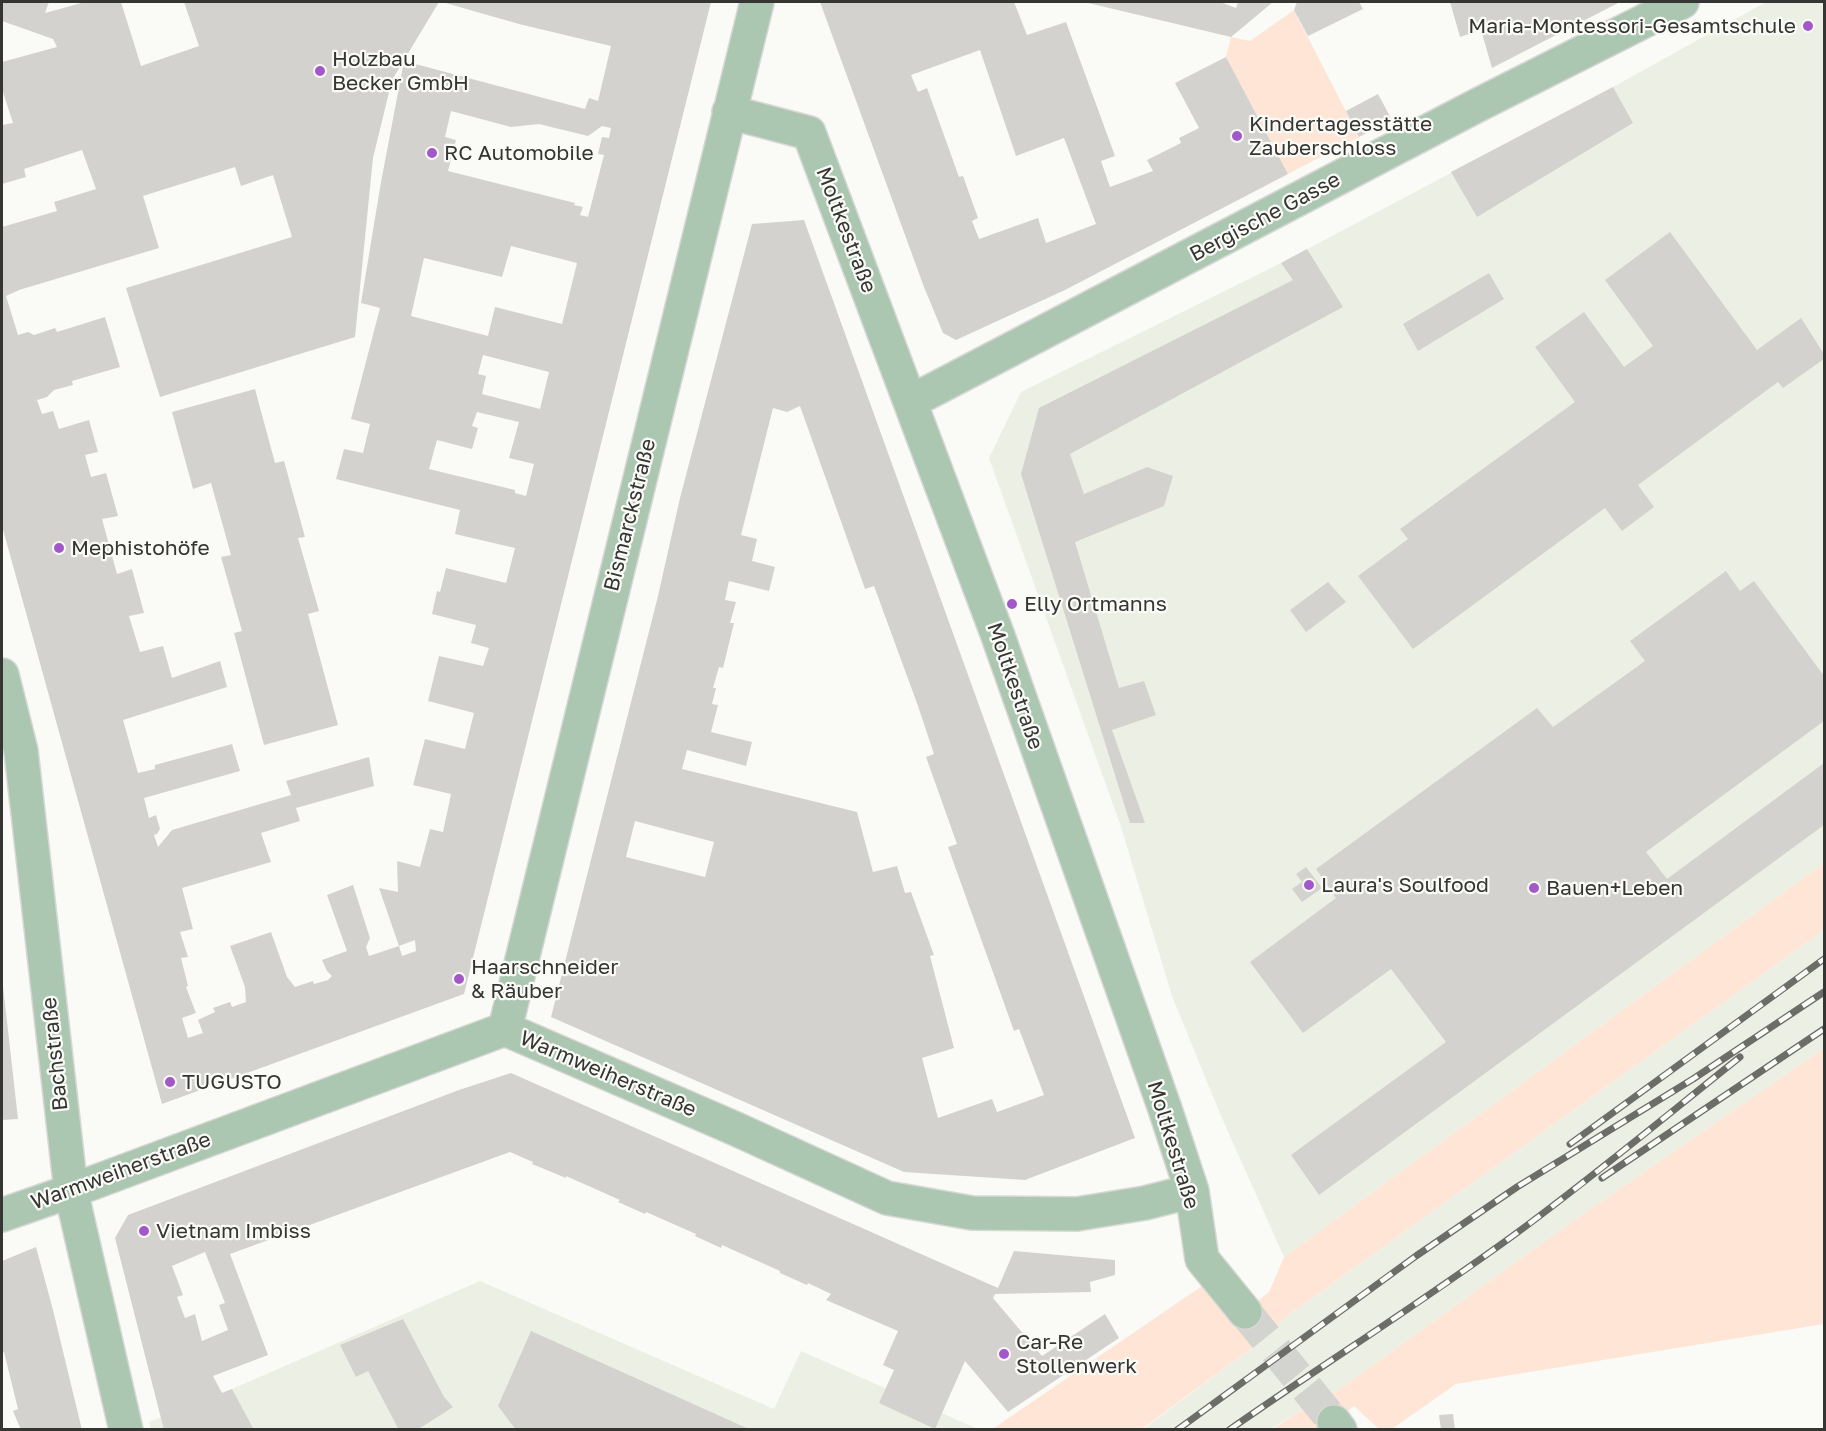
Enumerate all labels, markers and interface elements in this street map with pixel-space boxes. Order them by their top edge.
place label: Maria-Montessori-Gesamtschule [1468,13,1796,39]
marker: Maria-Montessori-Gesamtschule [1801,19,1815,33]
place label: Holzbau Becker GmbH [332,46,469,96]
marker: Holzbau Becker GmbH [313,64,327,78]
place label: Kindertagesstätte Zauberschloss [1249,111,1432,161]
marker: Kindertagesstätte Zauberschloss [1230,129,1244,143]
place label: RC Automobile [444,140,594,166]
marker: RC Automobile [425,146,439,160]
street label: Moltkestraße [810,164,882,296]
street label: Bergische Gasse [1185,167,1345,267]
street label: Bismarckstraße [599,436,661,594]
place label: Mephistohöfe [71,535,210,561]
marker: Mephistohöfe [52,541,66,555]
place label: Elly Ortmanns [1024,591,1167,617]
marker: Elly Ortmanns [1005,597,1019,611]
street label: Moltkestraße [981,619,1049,753]
place label: Laura's Soulfood [1321,872,1489,898]
place label: Bauen+Leben [1546,875,1683,901]
marker: Laura's Soulfood [1302,878,1316,892]
marker: Bauen+Leben [1527,881,1541,895]
place label: Haarschneider & Räuber [471,954,618,1004]
marker: Haarschneider & Räuber [452,972,466,986]
street label: Bachstraße [37,996,73,1112]
street label: Warmweiherstraße [516,1025,700,1123]
place label: TUGUSTO [182,1069,282,1095]
marker: TUGUSTO [163,1075,177,1089]
street label: Moltkestraße [1142,1078,1204,1212]
street label: Warmweiherstraße [28,1127,214,1215]
place label: Vietnam Imbiss [156,1218,311,1244]
marker: Vietnam Imbiss [137,1224,151,1238]
place label: Car-Re Stollenwerk [1016,1329,1137,1379]
marker: Car-Re Stollenwerk [997,1347,1011,1361]

